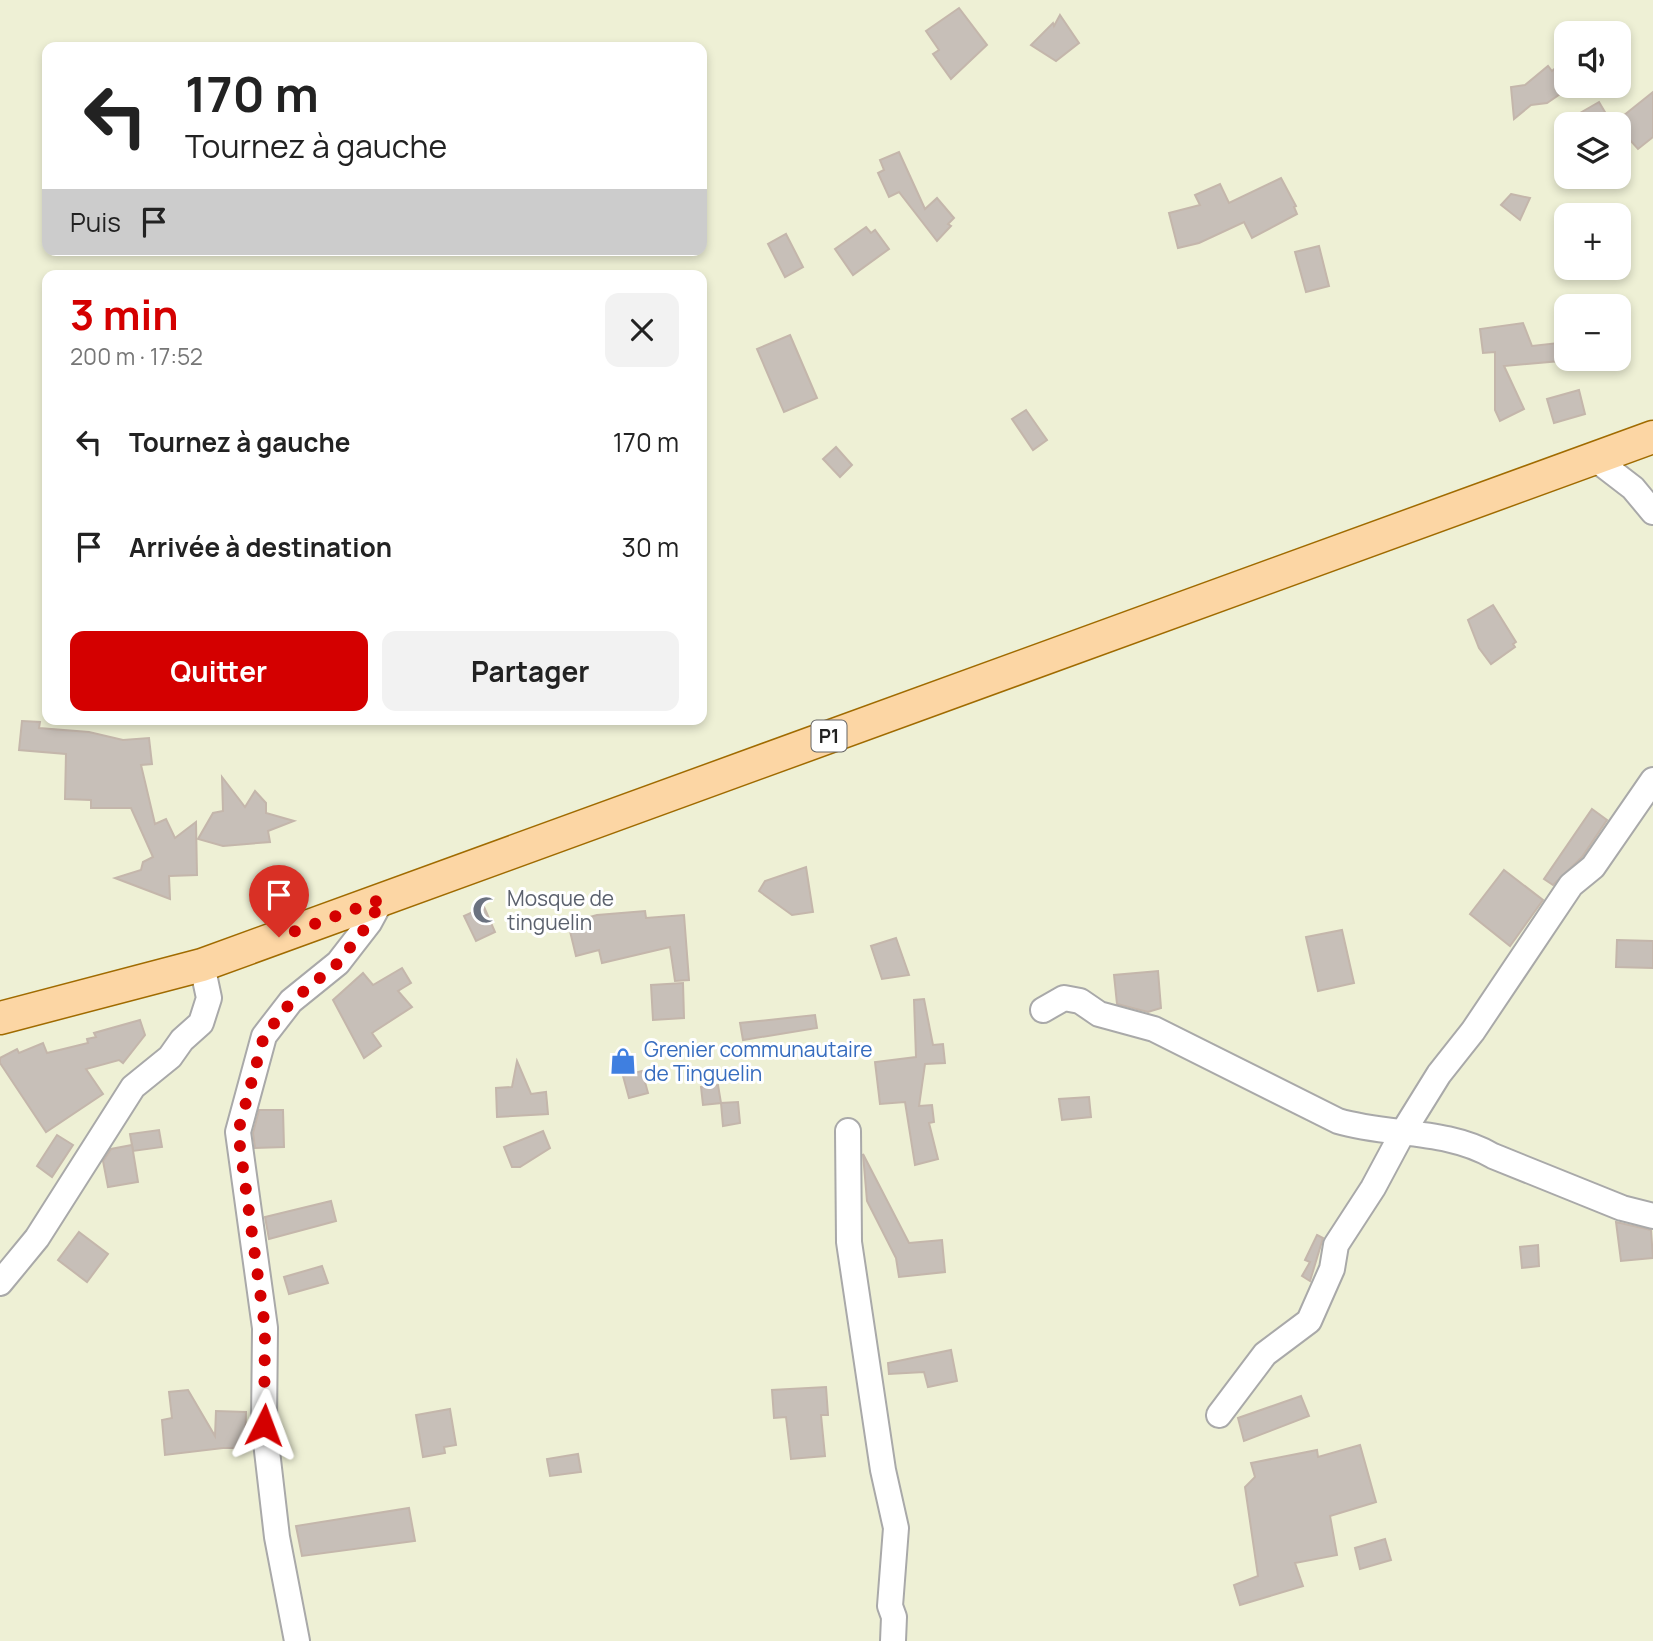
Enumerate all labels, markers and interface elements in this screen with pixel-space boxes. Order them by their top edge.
map controls [1554,21,1631,371]
button: sound [1554,21,1631,98]
text: 170 m [185,60,319,127]
icon: left [70,70,161,161]
button: layers [1554,112,1631,189]
text: Tournez à gauche [185,124,447,168]
icon: arrive [135,203,173,241]
button: + [1554,203,1631,280]
text: Puis [70,204,121,240]
text: 3 min [70,285,179,343]
button: close [605,293,679,367]
button: − [1554,294,1631,371]
text: 200 m · 17:52 [70,340,203,372]
icon: left [70,423,108,461]
text: Tournez à gauche [129,424,350,460]
text: 170 m [613,424,679,460]
icon: arrive [70,528,108,566]
text: Arrivée à destination [129,529,392,565]
text: 30 m [622,529,679,565]
button: Quitter [70,631,368,711]
button: Partager [382,631,679,711]
road number: P1 [812,720,846,751]
pin [249,865,309,937]
icon: arrive [260,876,298,914]
place label: Mosque de tinguelin [507,884,614,936]
mosque icon: Mosque de tinguelin [471,895,501,925]
place label: Grenier communautaire de Tinguelin [644,1035,873,1087]
shop icon: Grenier communautaire de Tinguelin [608,1046,638,1076]
position arrow [227,1388,301,1462]

